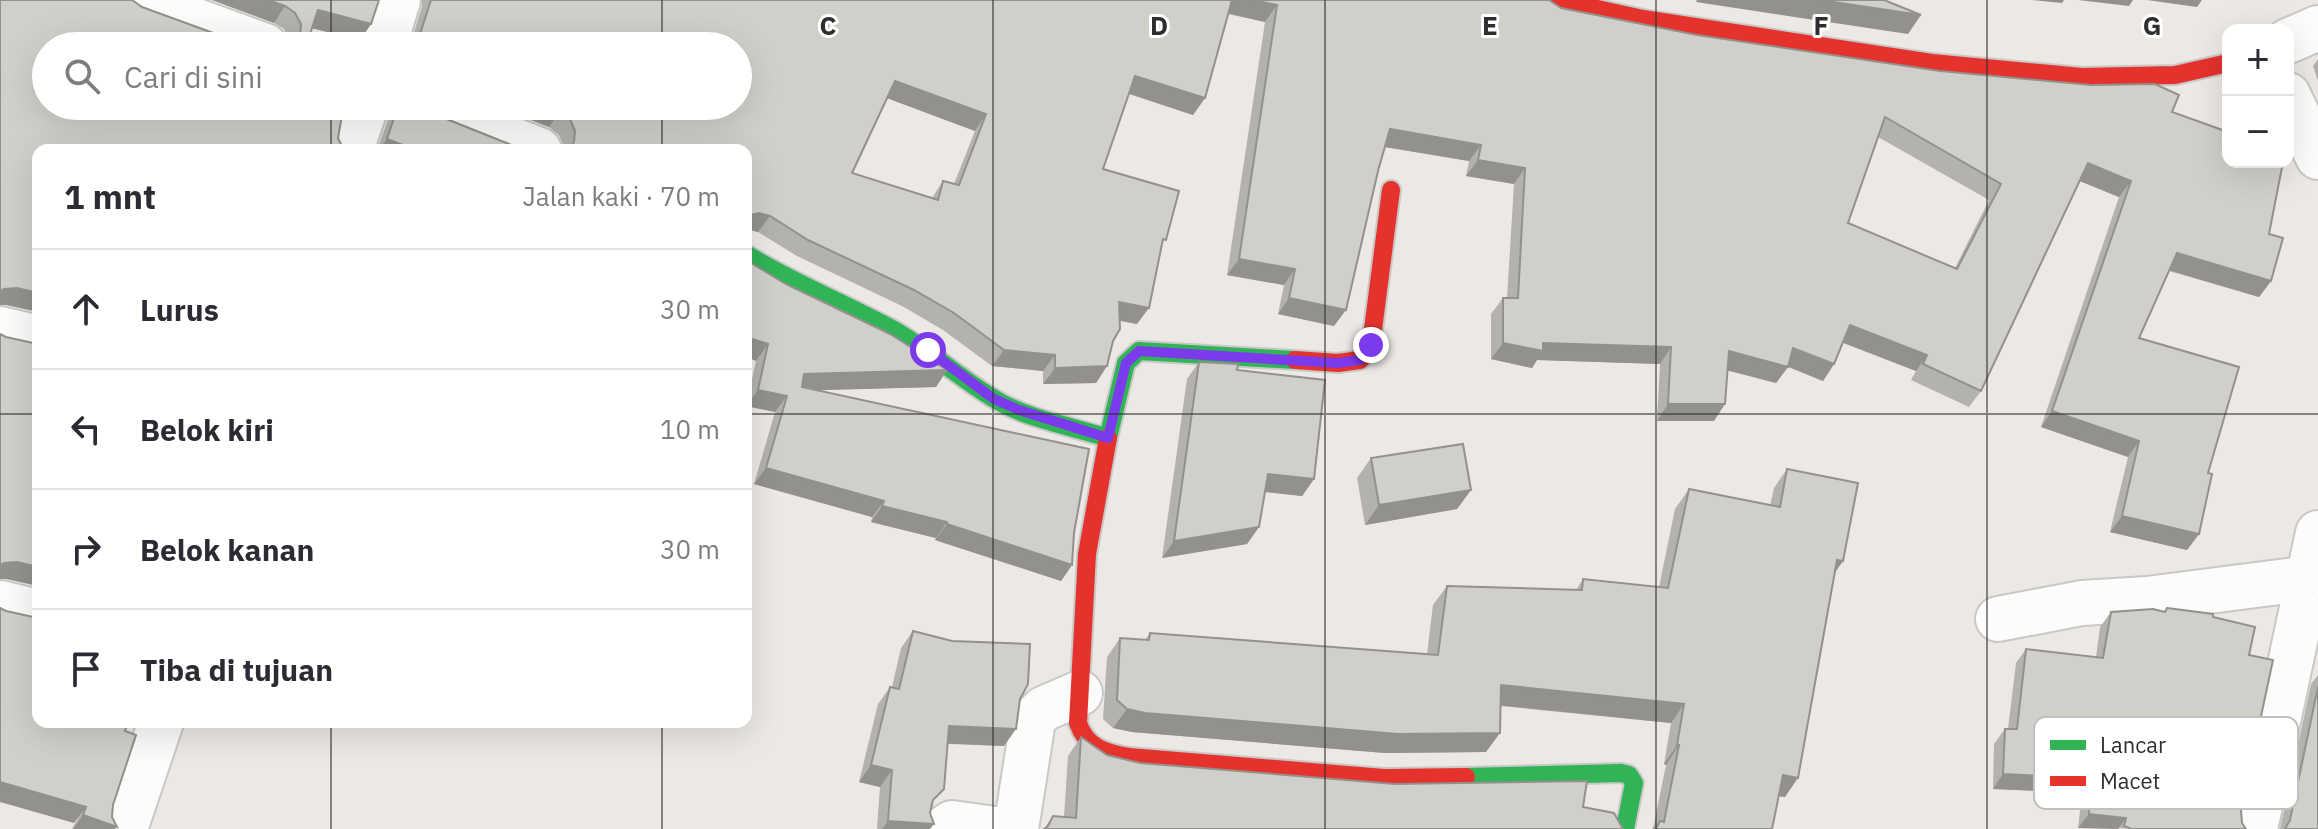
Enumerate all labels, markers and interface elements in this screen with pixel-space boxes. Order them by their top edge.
text: C [820,8,837,42]
text: D [1150,8,1168,42]
text: E [1482,8,1498,42]
text: F [1813,8,1829,42]
text: G [2143,8,2161,42]
map controls [2222,24,2294,168]
button: + [2222,24,2294,96]
search box [32,32,752,120]
icon: search [60,54,104,98]
text: Cari di sini [124,57,263,96]
button: − [2222,96,2294,168]
text: 1 mnt [64,174,156,218]
text: Jalan kaki · 70 m [523,179,720,213]
icon: ahead [64,287,108,331]
text: Lurus [140,290,219,329]
text: 30 m [660,292,720,326]
route end [1353,327,1389,363]
route start [910,332,946,368]
icon: left [64,407,108,451]
text: Belok kiri [140,410,274,449]
text: 10 m [660,412,720,446]
icon: right [64,527,108,571]
text: Belok kanan [140,530,314,569]
text: 30 m [660,532,720,566]
icon: arrive [64,647,108,691]
text: Tiba di tujuan [140,650,333,689]
legend [2034,717,2298,809]
text: Lancar [2100,730,2166,759]
text: Macet [2100,766,2160,795]

